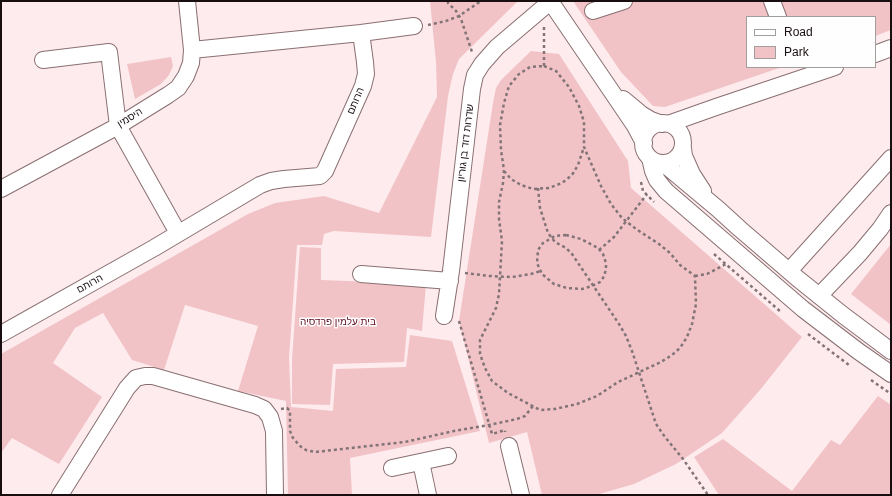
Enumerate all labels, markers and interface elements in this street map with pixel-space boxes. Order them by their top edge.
legend [746,16,876,68]
text: Road [784,25,813,39]
text: Park [784,45,809,59]
street label: הרותם [345,86,367,116]
street label: שדרות דוד בן גוריון [455,103,477,183]
street label: היסמין [115,106,145,130]
street label: הרותם [75,272,105,296]
park label: בית עלמין פרדסיה [300,316,376,328]

